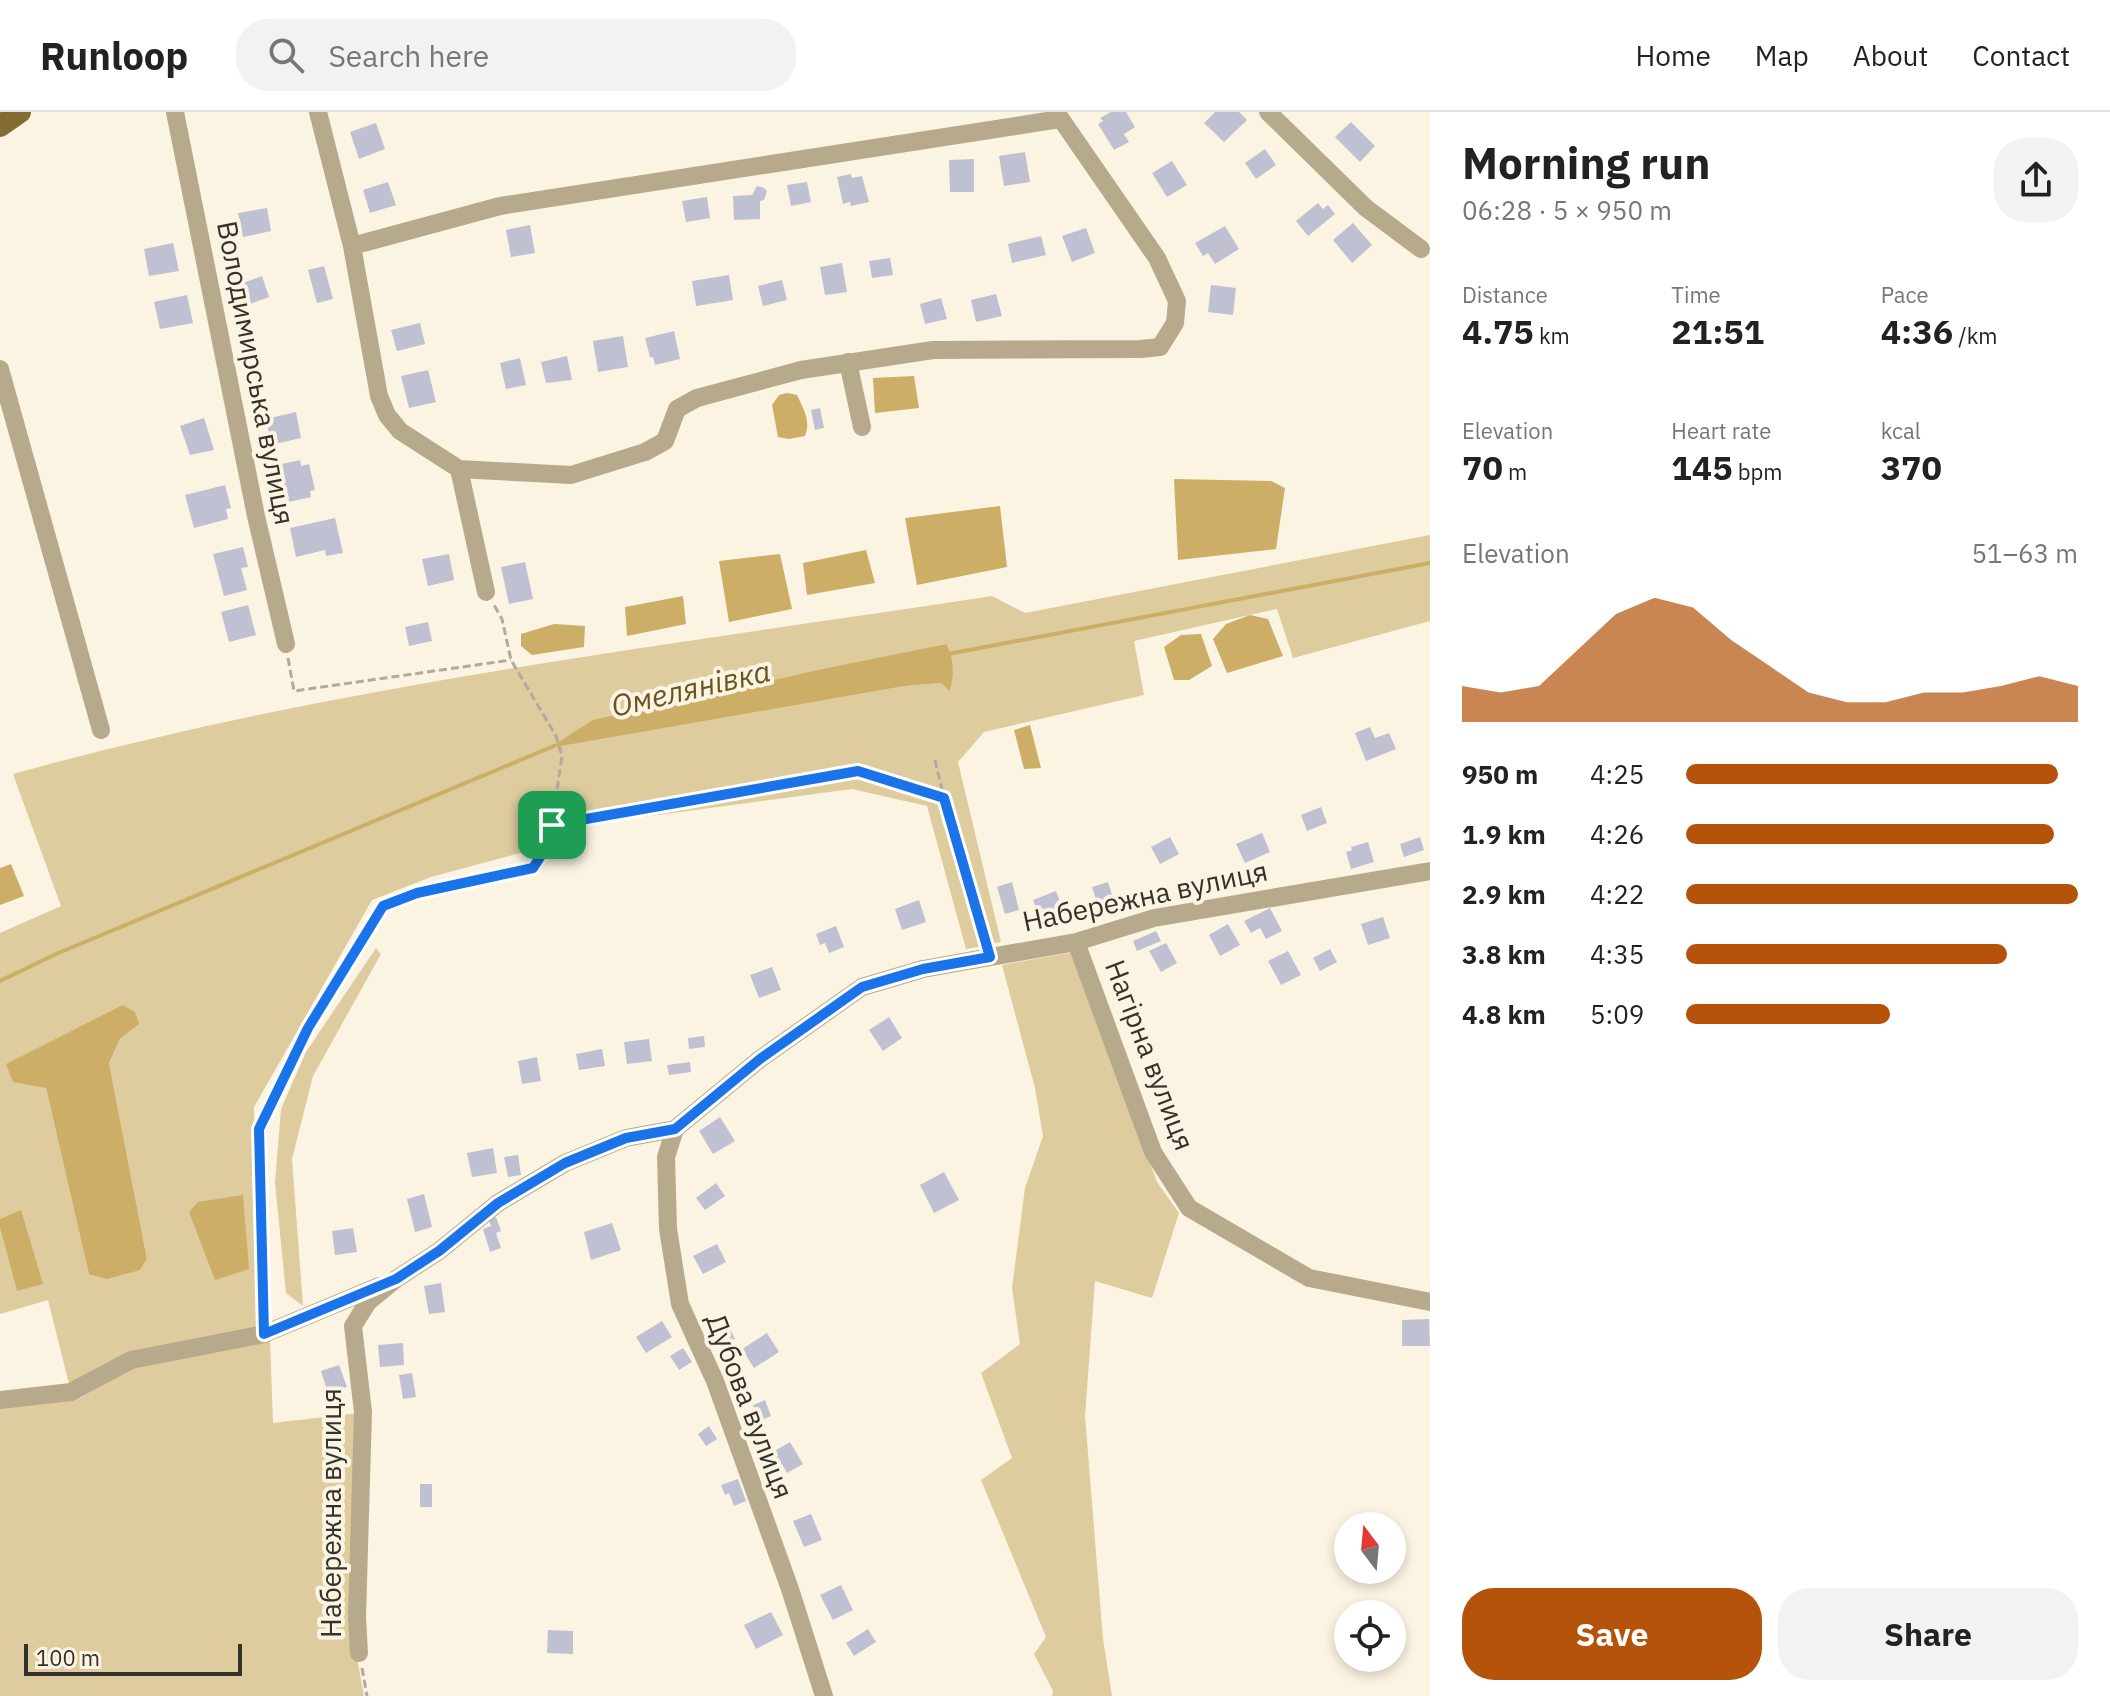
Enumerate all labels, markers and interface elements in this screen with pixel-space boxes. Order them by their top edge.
search box [236,19,796,91]
text: Runloop [40,31,188,80]
icon: search [264,33,308,77]
text: Search here [328,36,489,75]
text: Home [1635,37,1711,74]
text: Map [1755,37,1809,74]
text: About [1853,37,1928,74]
text: Contact [1972,37,2070,74]
text: Morning run [1462,134,1711,191]
button: share [1994,138,2078,222]
text: 06:28 · 5 × 950 m [1462,193,1672,227]
street label: Володимирська вулиця [209,218,304,528]
text: Distance [1462,280,1548,309]
text: Time [1671,280,1721,309]
text: Pace [1881,280,1929,309]
text: 4.75 [1462,309,1534,353]
text: 21:51 [1671,309,1764,353]
text: 4:36 [1881,309,1953,353]
text: km [1534,321,1570,350]
text: /km [1953,321,1998,350]
text: Elevation [1462,416,1553,445]
text: Heart rate [1671,416,1771,445]
text: kcal [1881,416,1921,445]
text: 70 [1462,445,1503,489]
text: 145 [1671,445,1733,489]
text: 370 [1881,445,1942,489]
text: m [1503,457,1527,486]
text: bpm [1733,457,1782,486]
text: Elevation [1462,536,1570,570]
text: 51–63 m [1971,536,2078,570]
water label: Омелянівка [607,650,774,725]
text: 950 m [1462,757,1538,791]
text: 4:25 [1590,757,1644,791]
pin [518,791,586,859]
icon: arrive [530,803,574,847]
text: 1.9 km [1462,817,1546,851]
text: 4:26 [1590,817,1644,851]
street label: Набережна вулиця [1019,851,1271,940]
text: 2.9 km [1462,877,1546,911]
text: 4:22 [1590,877,1644,911]
text: 3.8 km [1462,937,1546,971]
text: 4:35 [1590,937,1644,971]
street label: Нагірна вулиця [1097,954,1204,1155]
text: 4.8 km [1462,997,1546,1031]
text: 5:09 [1590,997,1644,1031]
street label: Дубова вулиця [698,1308,803,1504]
street label: Набережна вулиця [312,1388,349,1638]
north arrow [1334,1512,1406,1584]
map controls [1334,1512,1406,1672]
button: Save [1462,1588,1762,1680]
button: Share [1778,1588,2078,1680]
button: locate [1334,1600,1406,1672]
scale bar [24,1640,242,1676]
text: 100 m [36,1643,100,1672]

